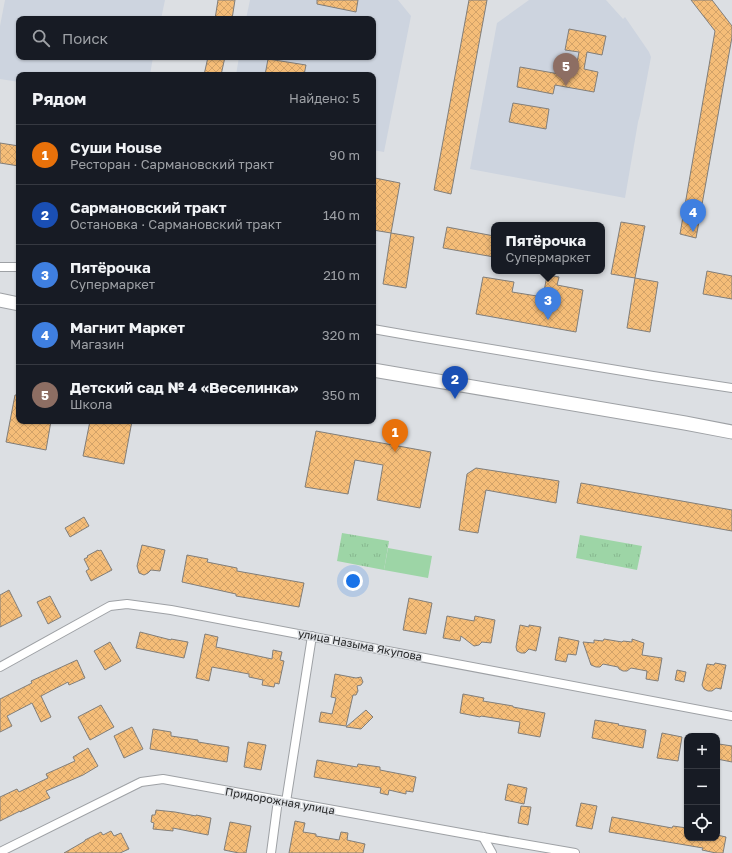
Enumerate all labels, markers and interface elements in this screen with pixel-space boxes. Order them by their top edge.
search box [16,16,376,60]
icon: search [30,27,52,49]
text: Поиск [62,29,108,47]
pin: 5 [553,53,579,86]
text: Рядом [32,88,86,109]
text: Найдено: 5 [289,90,360,106]
text: Суши House [70,138,162,156]
text: 1 [42,147,48,163]
text: 90 m [329,147,360,163]
text: Ресторан · Сармановский тракт [70,156,274,172]
text: Сармановский тракт [70,198,227,216]
pin: 4 [680,199,706,232]
text: 2 [41,207,49,223]
text: 140 m [323,207,360,223]
text: Остановка · Сармановский тракт [70,216,282,232]
popup [491,222,605,274]
text: Пятёрочка [505,231,586,249]
text: Супермаркет [505,249,591,265]
text: Пятёрочка [70,258,151,276]
text: 3 [41,267,49,283]
text: 210 m [323,267,360,283]
text: Супермаркет [70,276,155,292]
pin: 3 [535,287,561,320]
text: Магнит Маркет [70,318,185,336]
text: 4 [41,327,49,343]
text: 320 m [322,327,360,343]
text: Магазин [70,336,124,352]
pin: 2 [442,366,468,399]
text: Детский сад № 4 «Веселинка» [70,378,298,396]
text: 5 [41,387,49,403]
text: 350 m [322,387,360,403]
text: Школа [70,396,112,412]
pin: 1 [382,419,408,452]
your location [343,571,363,591]
street label: улица Назыма Якупова [297,626,423,663]
map controls [684,733,720,841]
button: + [684,733,720,769]
button: − [684,769,720,805]
street label: Придорожная улица [224,784,336,817]
button: locate [684,805,720,841]

